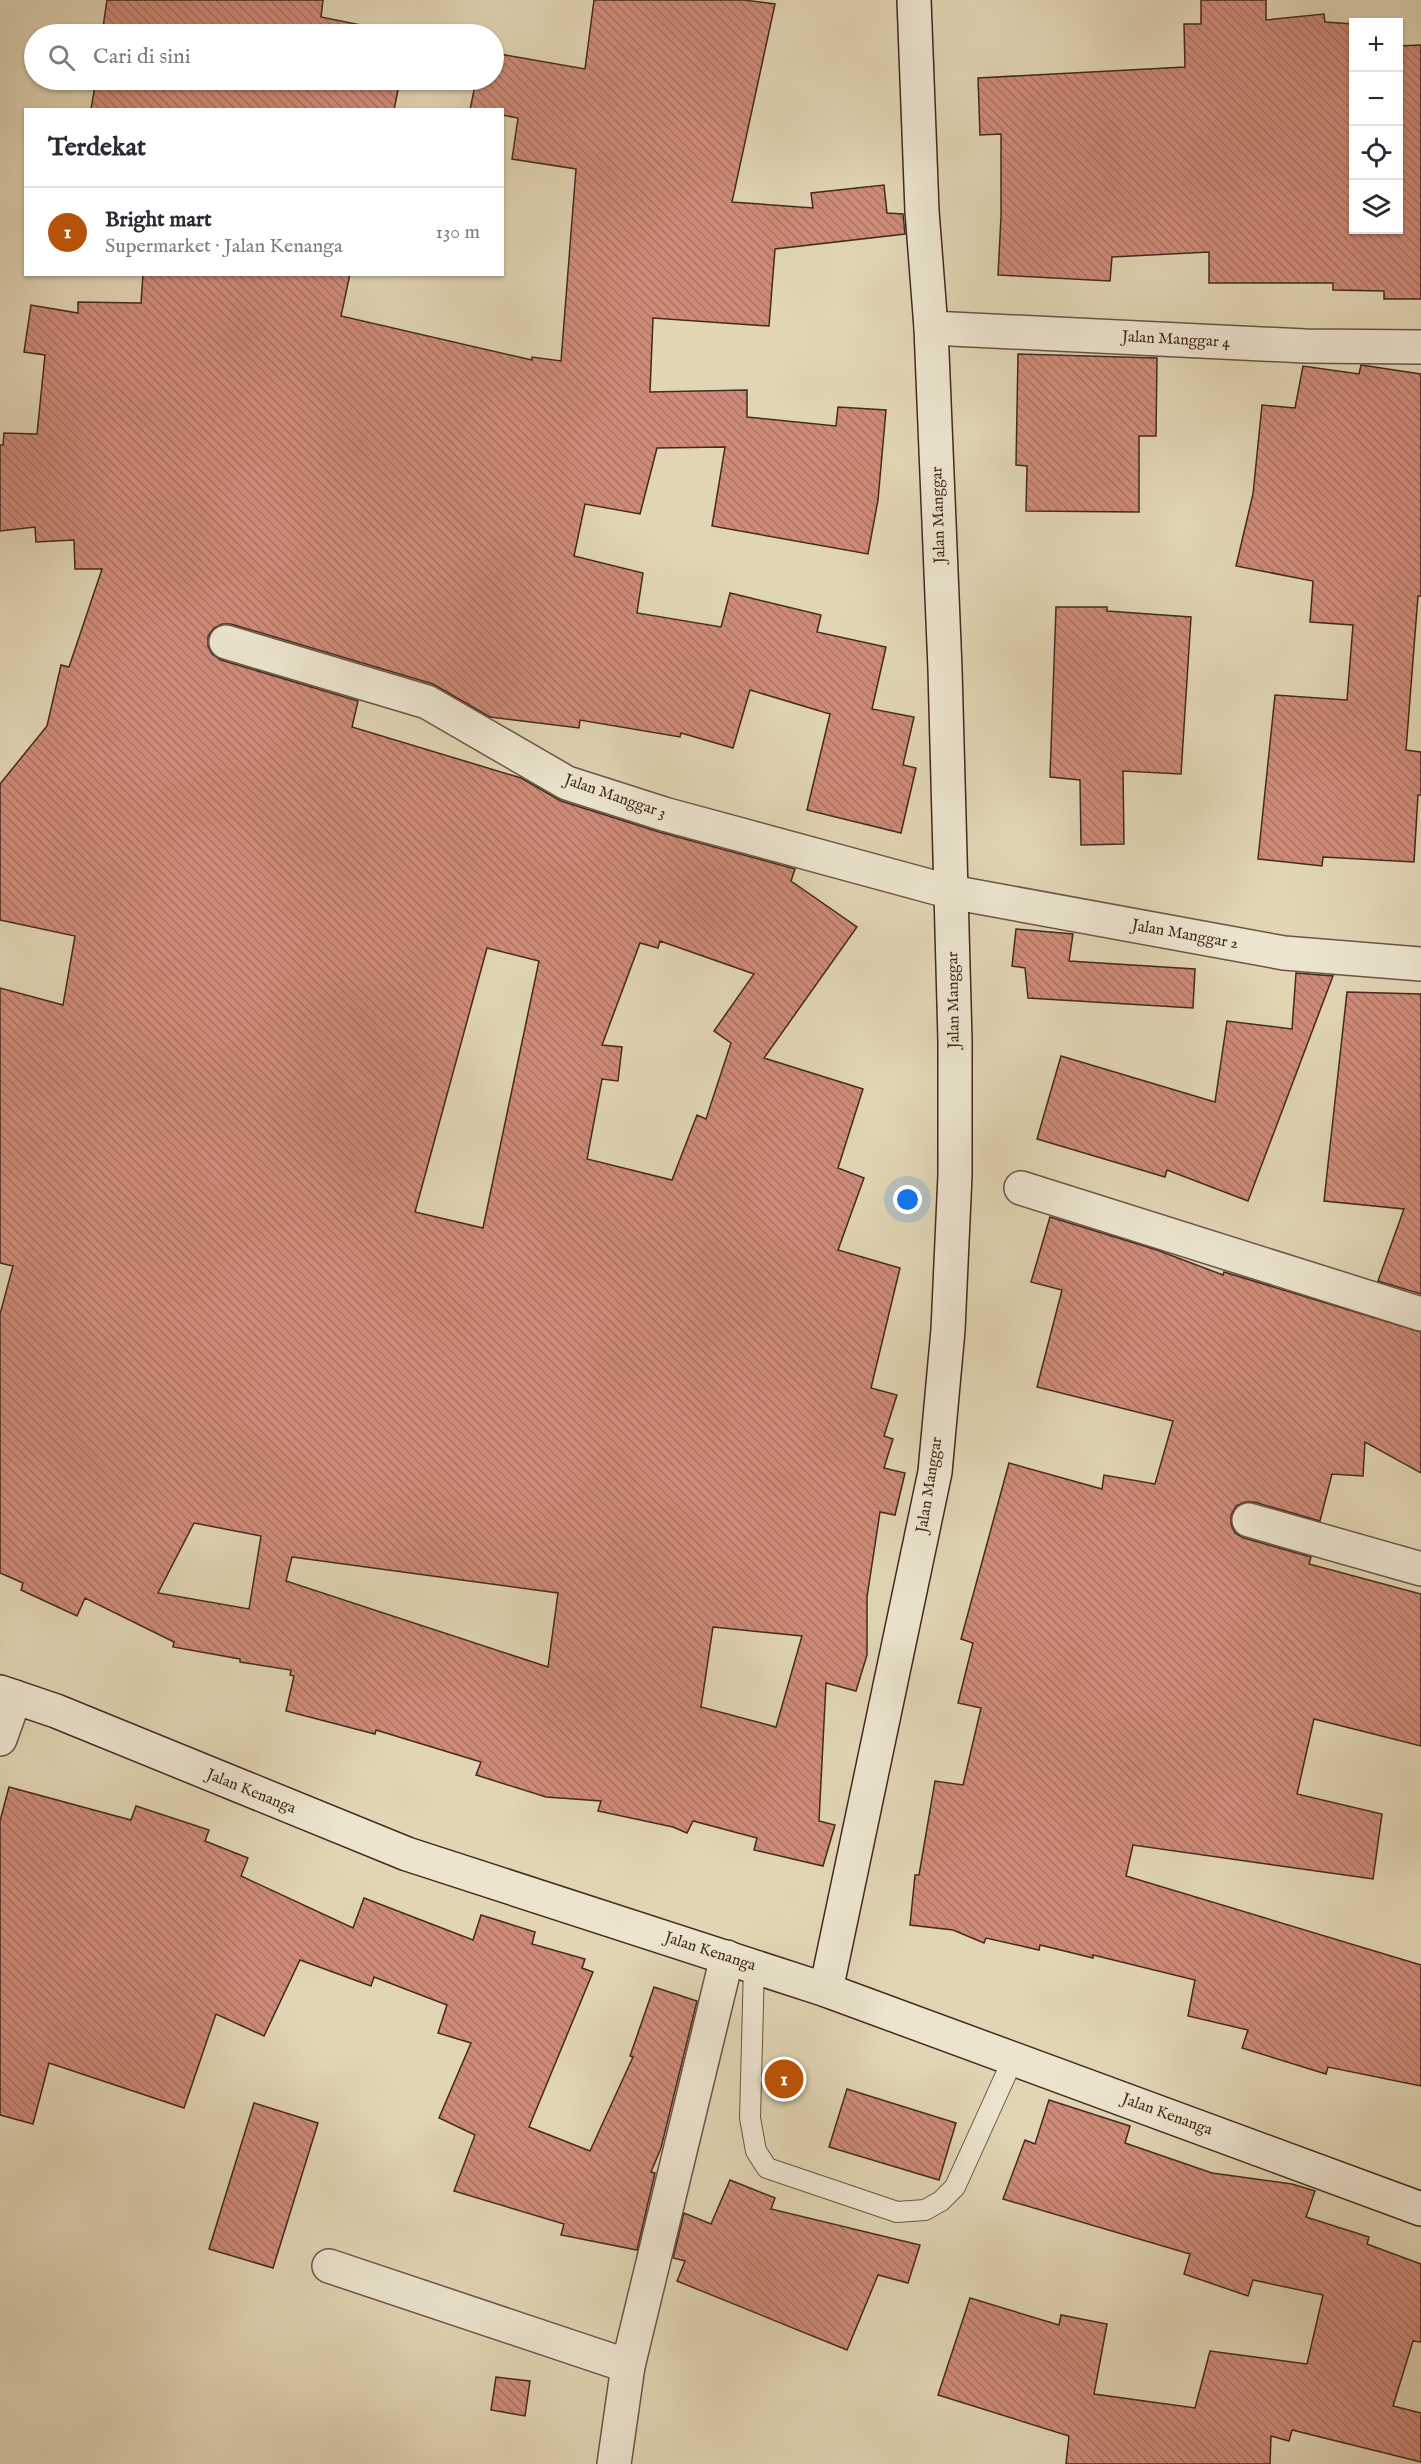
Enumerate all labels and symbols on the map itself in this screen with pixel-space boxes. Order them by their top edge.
street label: Jalan Manggar 4 [1119,327,1231,353]
street label: Jalan Manggar [927,466,951,566]
street label: Jalan Manggar 3 [560,770,669,824]
street label: Jalan Manggar 2 [1128,915,1240,954]
street label: Jalan Manggar [943,951,965,1051]
your location [893,1185,922,1214]
street label: Jalan Manggar [912,1435,947,1536]
street label: Jalan Kenanga [201,1764,299,1819]
street label: Jalan Kenanga [660,1927,758,1976]
pin: 1 [764,2056,804,2102]
street label: Jalan Kenanga [1117,2089,1215,2141]

